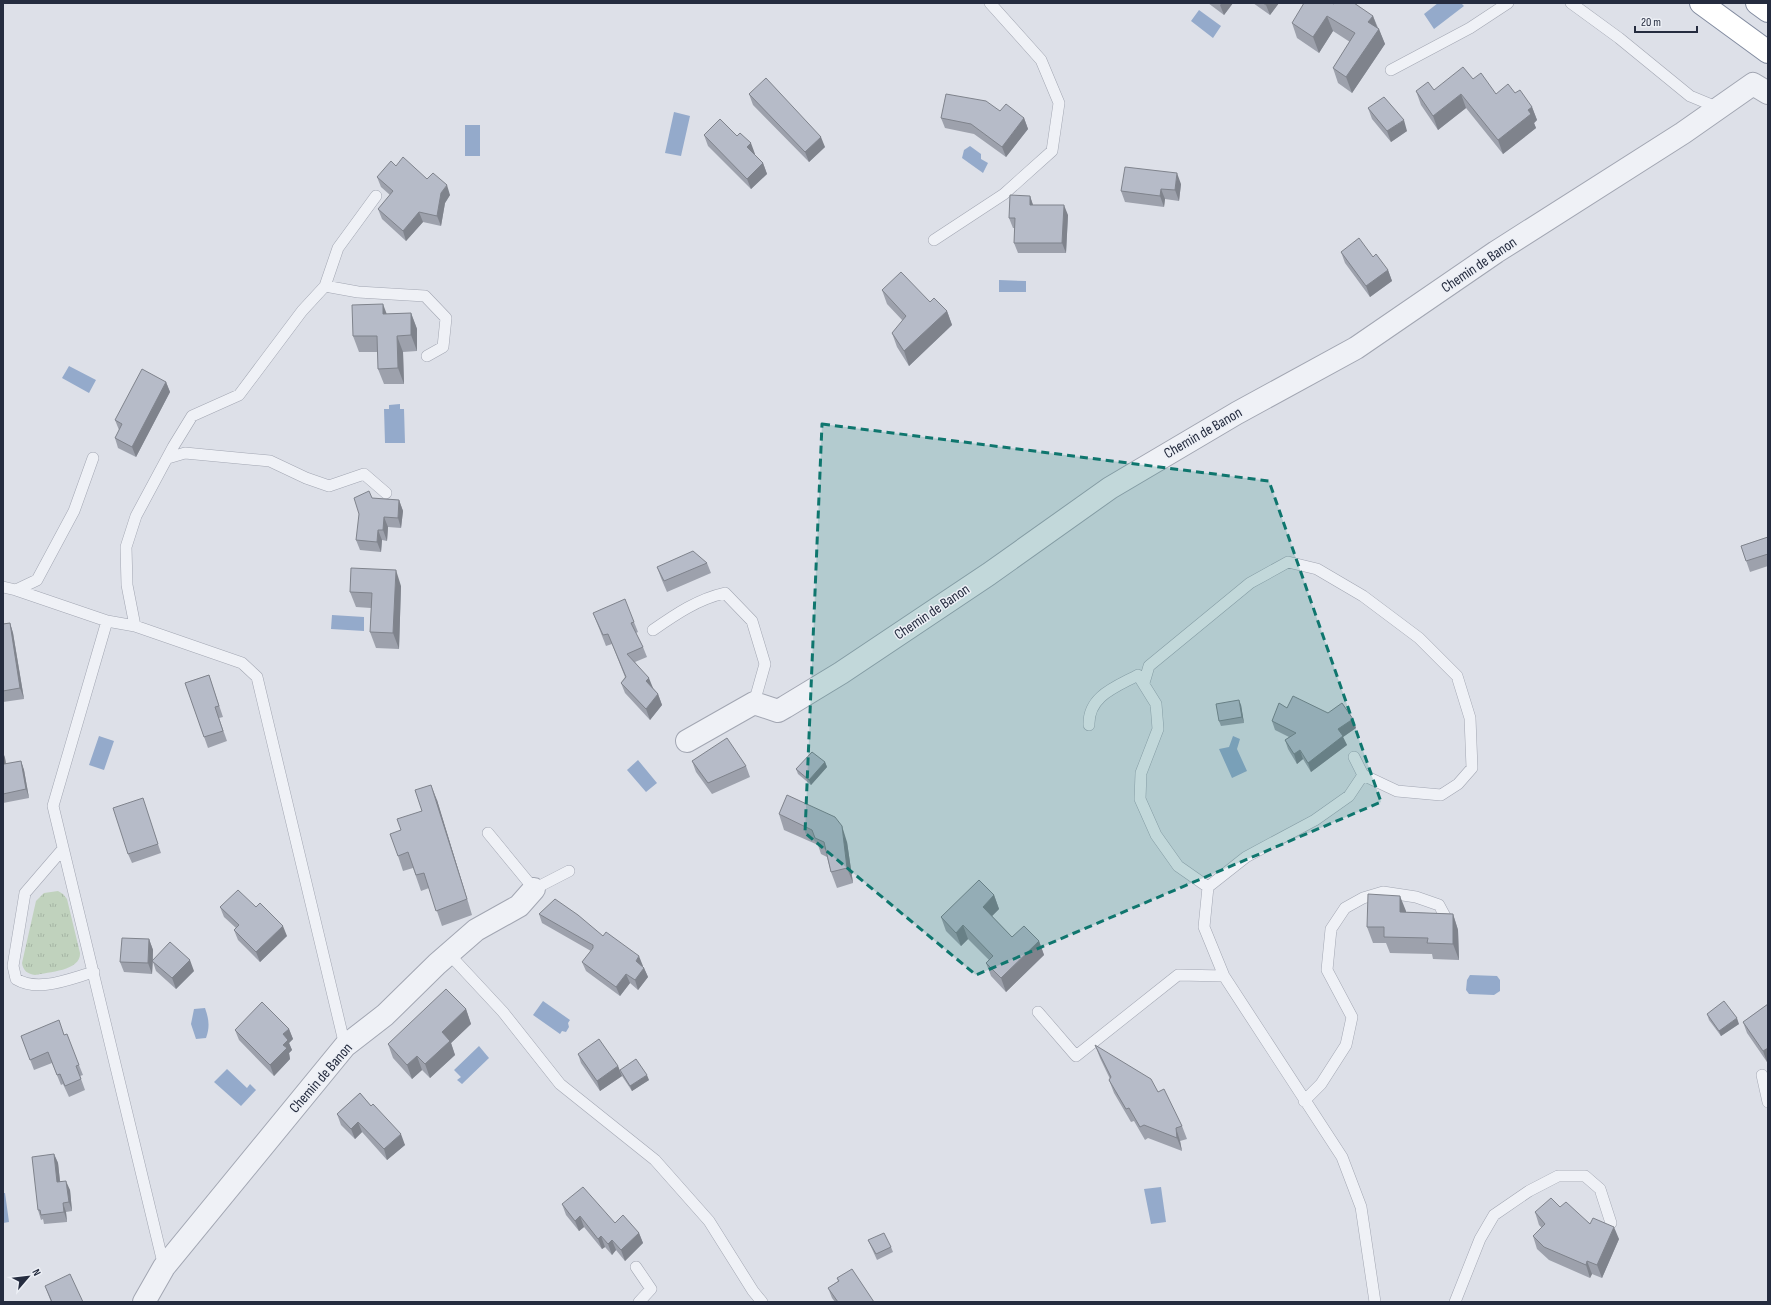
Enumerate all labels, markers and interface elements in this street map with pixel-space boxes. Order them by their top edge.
scale bar [1635,8,1697,34]
text: 20 m [1641,15,1661,30]
street label: Chemin de Banon [1438,233,1520,297]
street label: Chemin de Banon [1160,403,1246,463]
street label: Chemin de Banon [891,580,973,644]
street label: Chemin de Banon [285,1039,357,1117]
north arrow [8,1257,48,1297]
text: N [29,1267,44,1278]

